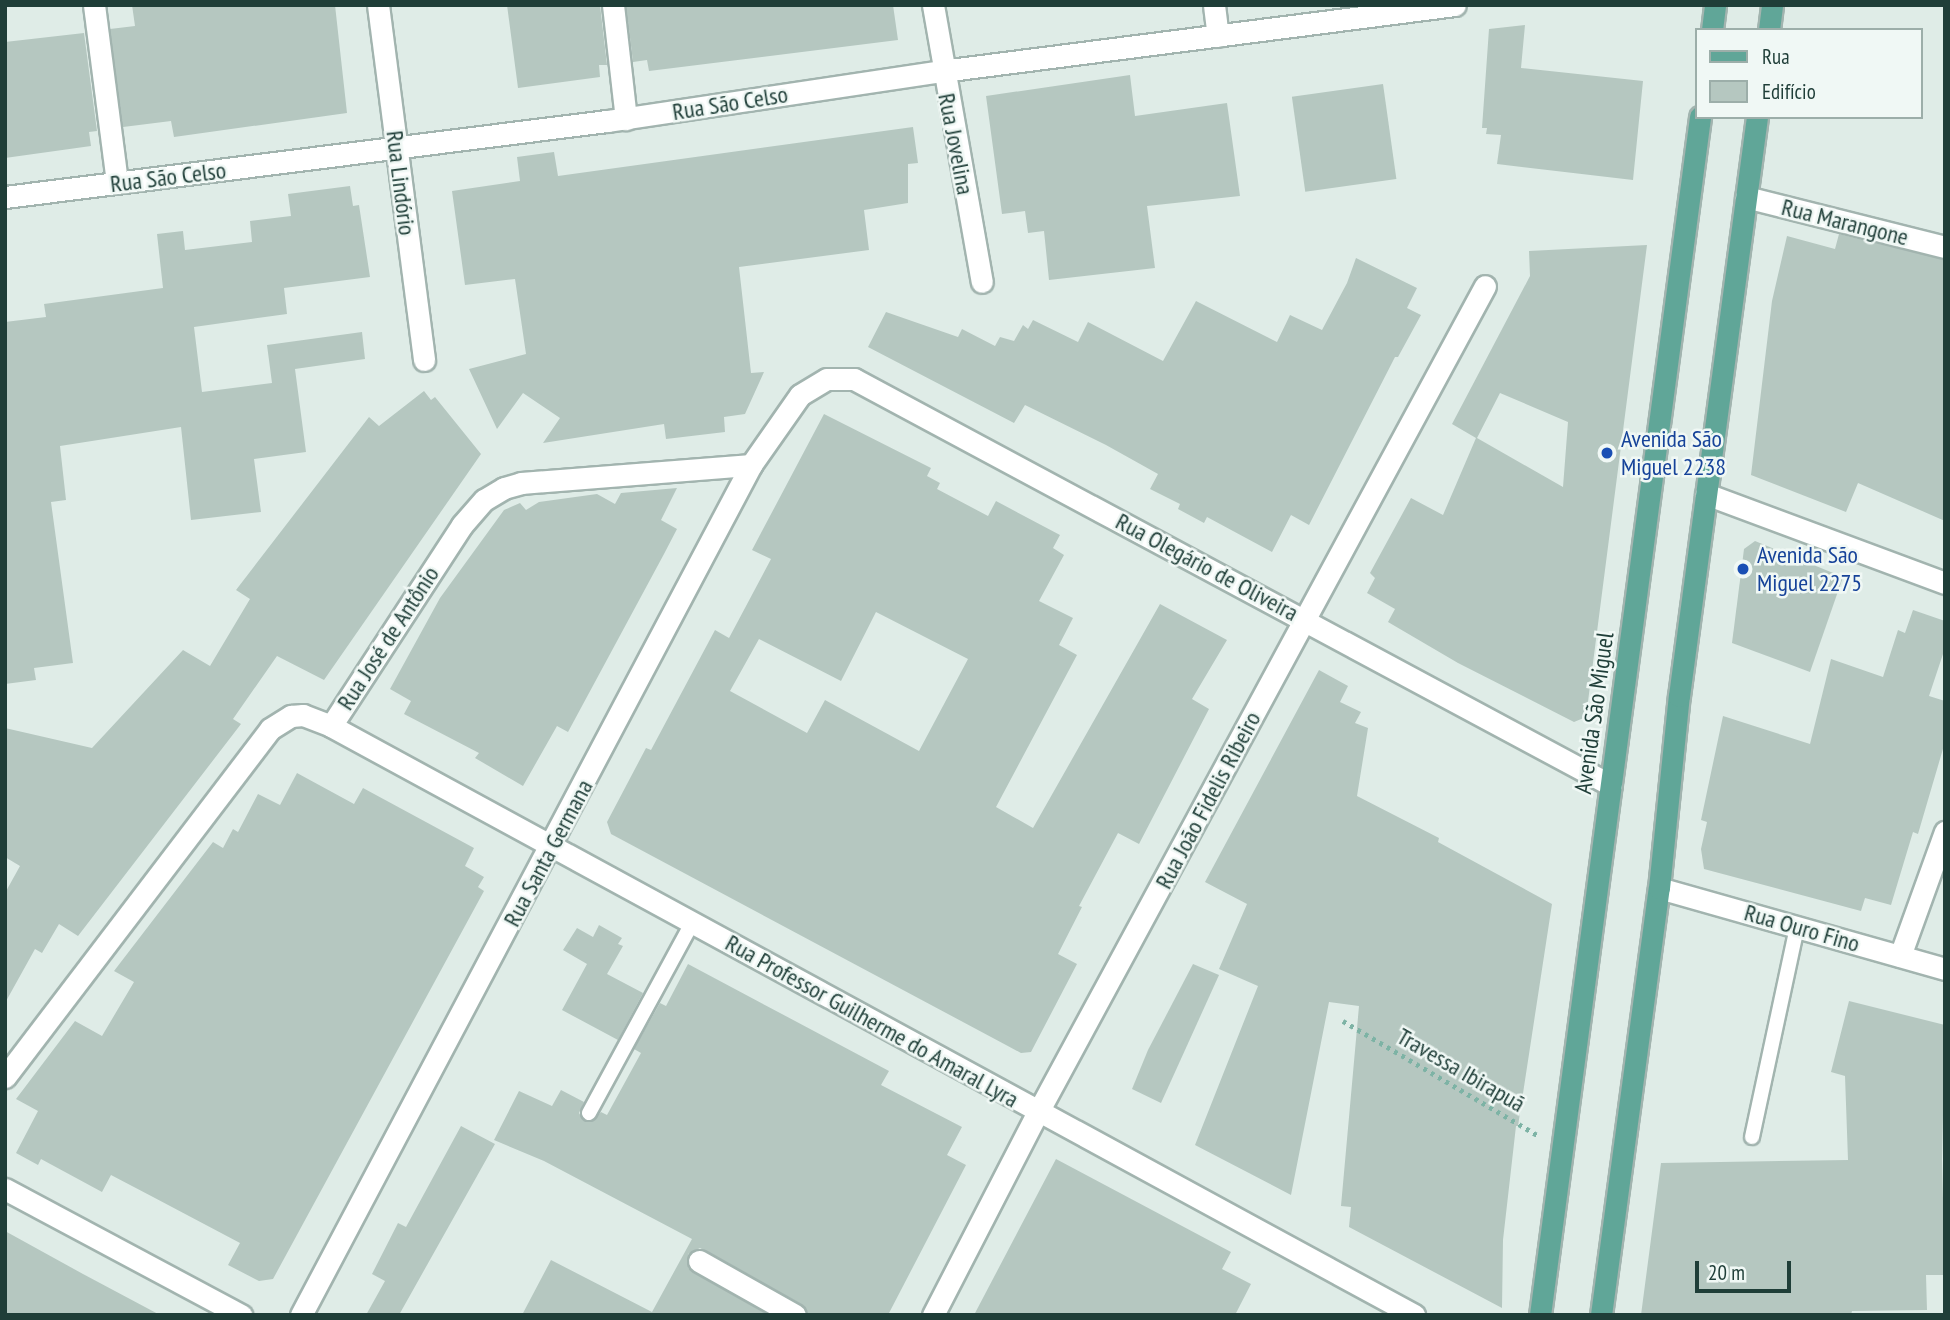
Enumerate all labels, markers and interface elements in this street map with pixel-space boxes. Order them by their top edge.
legend [1694,28,1922,119]
text: Rua [1762,43,1790,70]
text: Edifício [1762,78,1816,105]
street label: Rua São Celso [670,80,790,126]
street label: Rua Jovelina [932,91,980,197]
street label: Rua Lindório [380,129,422,237]
street label: Rua São Celso [109,156,227,198]
street label: Rua Marangone [1779,192,1911,252]
place label: Avenida São Miguel 2238 [1621,425,1726,481]
marker: Avenida São Miguel 2238 [1599,445,1615,461]
street label: Rua Olegário de Oliveira [1111,507,1303,627]
place label: Avenida São Miguel 2275 [1757,541,1862,597]
street label: Rua José de Antônio [331,561,445,715]
marker: Avenida São Miguel 2275 [1735,561,1751,577]
street label: Avenida São Miguel [1568,630,1620,796]
street label: Rua João Fidelis Ribeiro [1149,707,1267,893]
street label: Rua Santa Germana [497,775,599,931]
street label: Rua Ouro Fino [1741,898,1863,958]
street label: Rua Professor Guilherme do Amaral Lyra [720,928,1024,1114]
street label: Travessa Ibirapuã [1392,1022,1530,1118]
scale bar [1698,1246,1794,1290]
text: 20 m [1708,1259,1745,1286]

